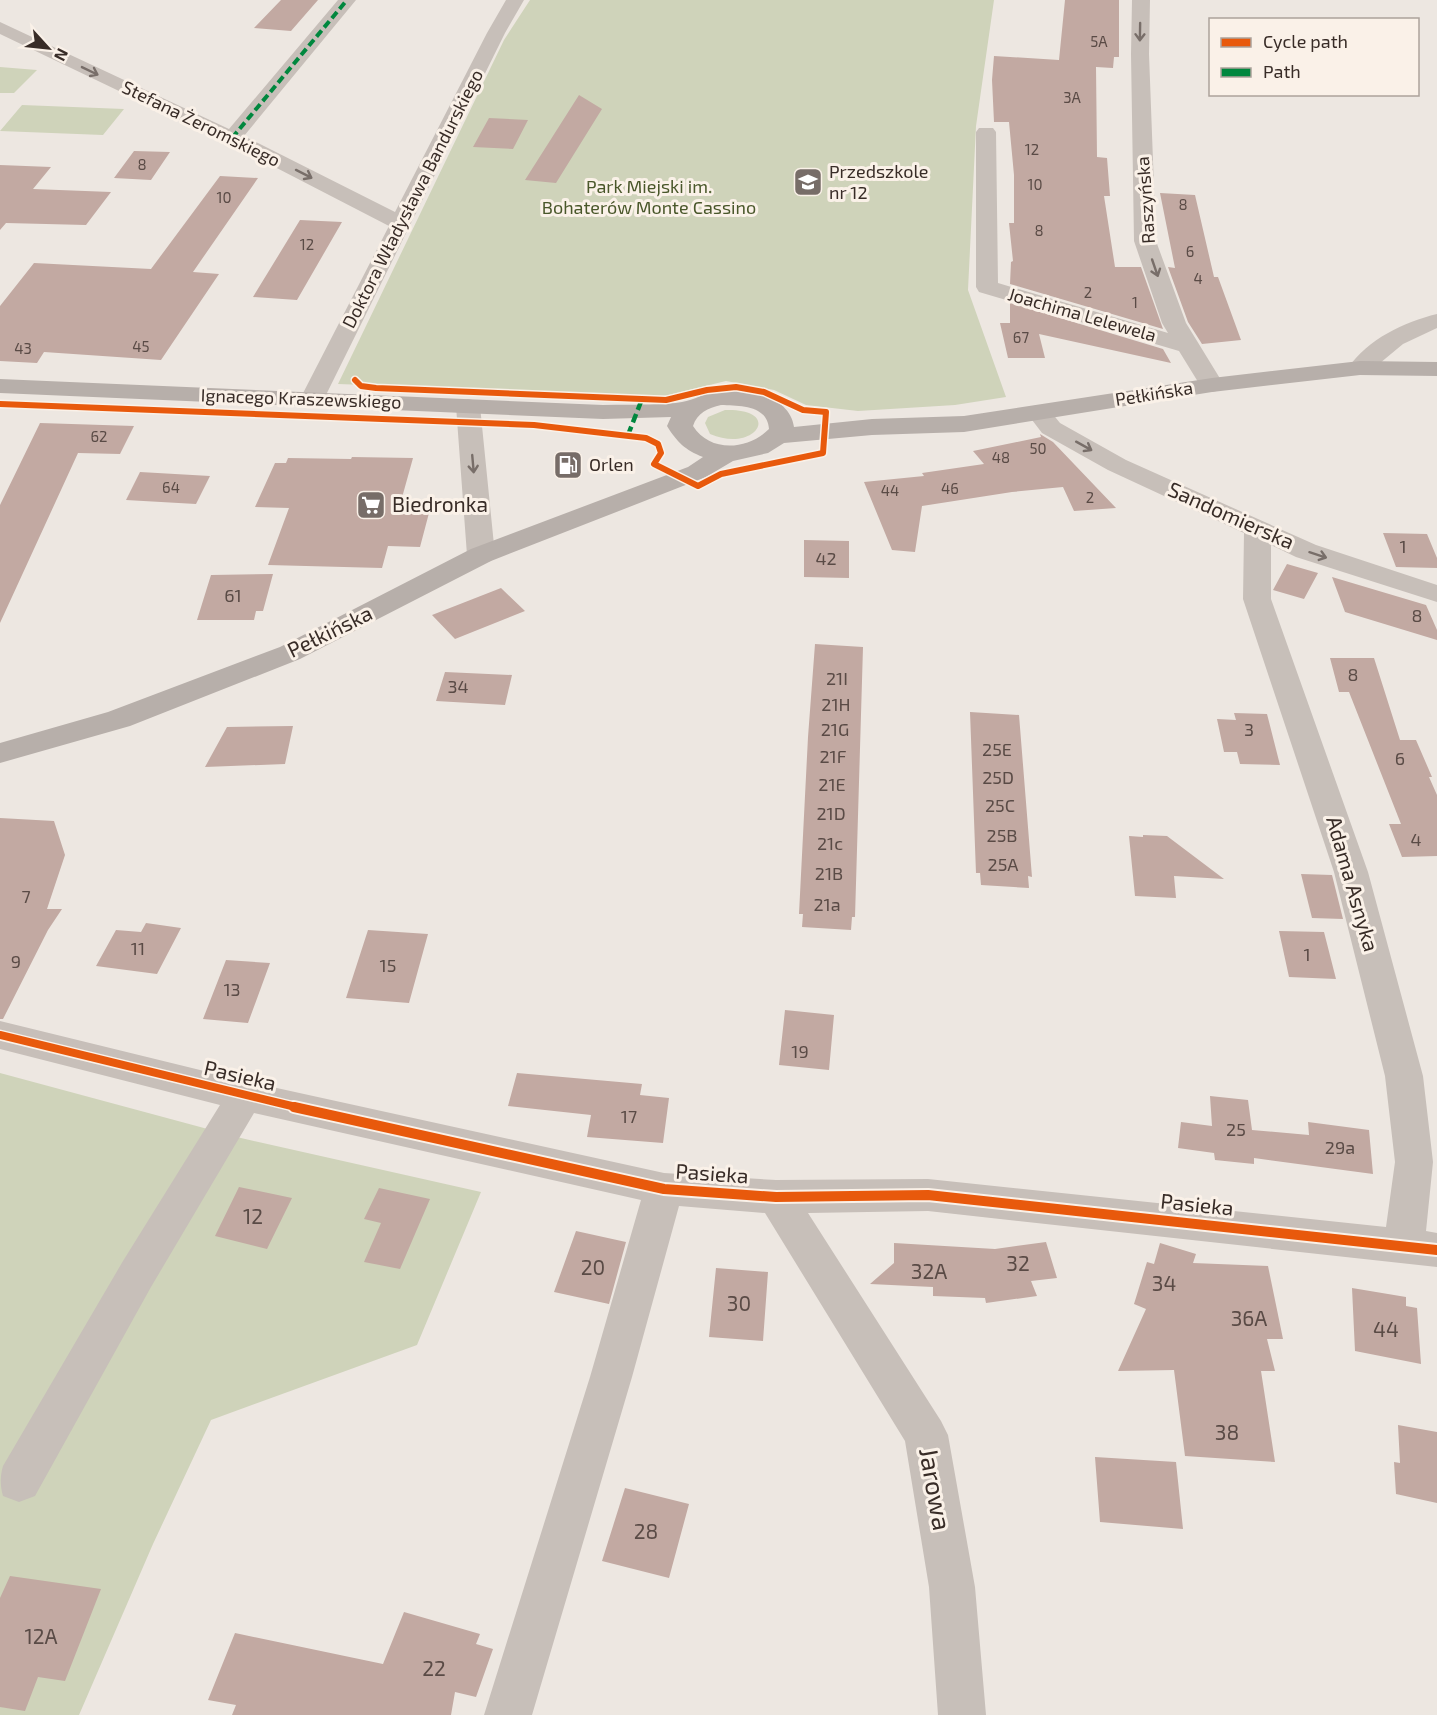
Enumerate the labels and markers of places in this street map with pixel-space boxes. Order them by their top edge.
place label: Przedszkole nr 12 [829,160,928,203]
school or university icon: Przedszkole nr 12 [792,166,824,198]
fuel station icon: Orlen [552,449,584,481]
place label: Orlen [589,453,634,475]
supermarket icon: Biedronka [355,489,387,521]
place label: Biedronka [392,491,488,516]

